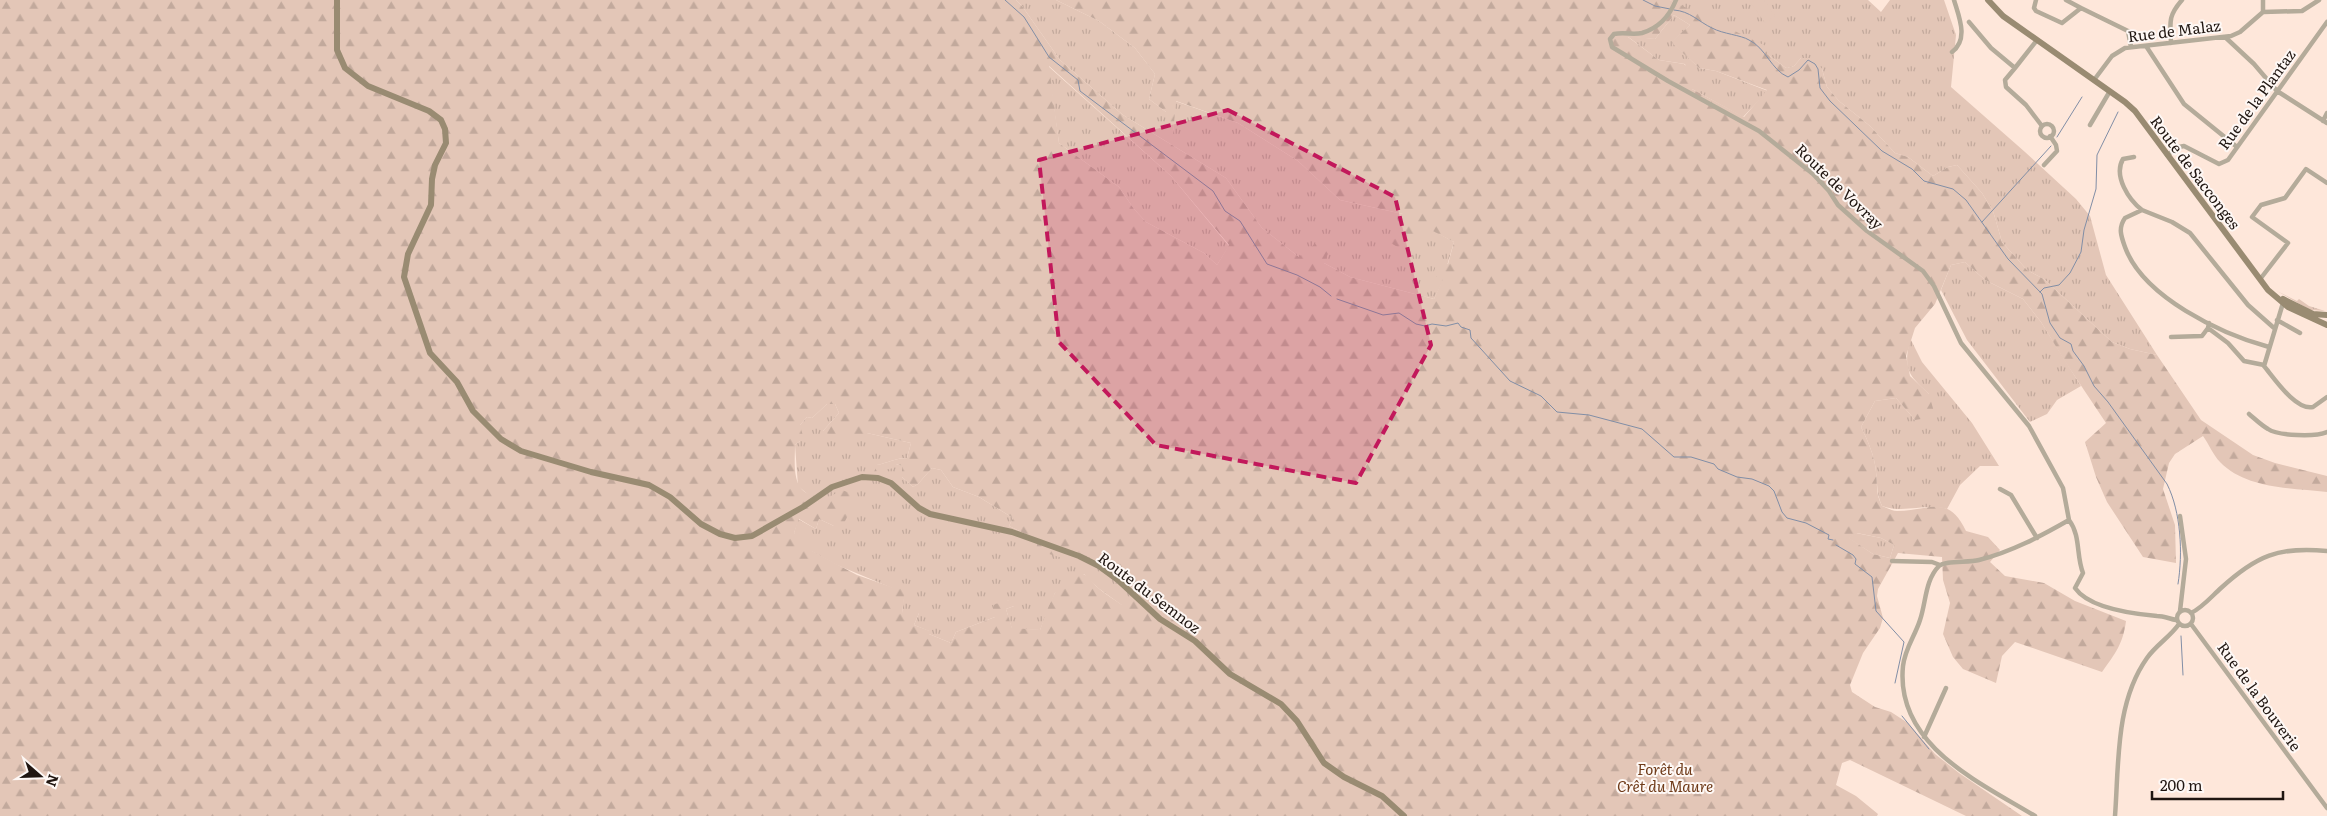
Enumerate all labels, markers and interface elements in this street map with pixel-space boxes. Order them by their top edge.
street label: Rue de Malaz [2126,13,2222,47]
street label: Rue de la Plantaz [2212,44,2300,154]
street label: Route de Sacconges [2145,110,2247,234]
street label: Route de Vovray [1791,138,1890,234]
street label: Route du Semnoz [1094,546,1206,638]
street label: Rue de la Bouverie [2212,637,2308,756]
north arrow [15,751,65,801]
park label: Forêt du Crêt du Maure [1617,757,1713,797]
scale bar [2152,768,2283,800]
text: N [42,772,65,790]
text: 200 m [2160,773,2203,796]

